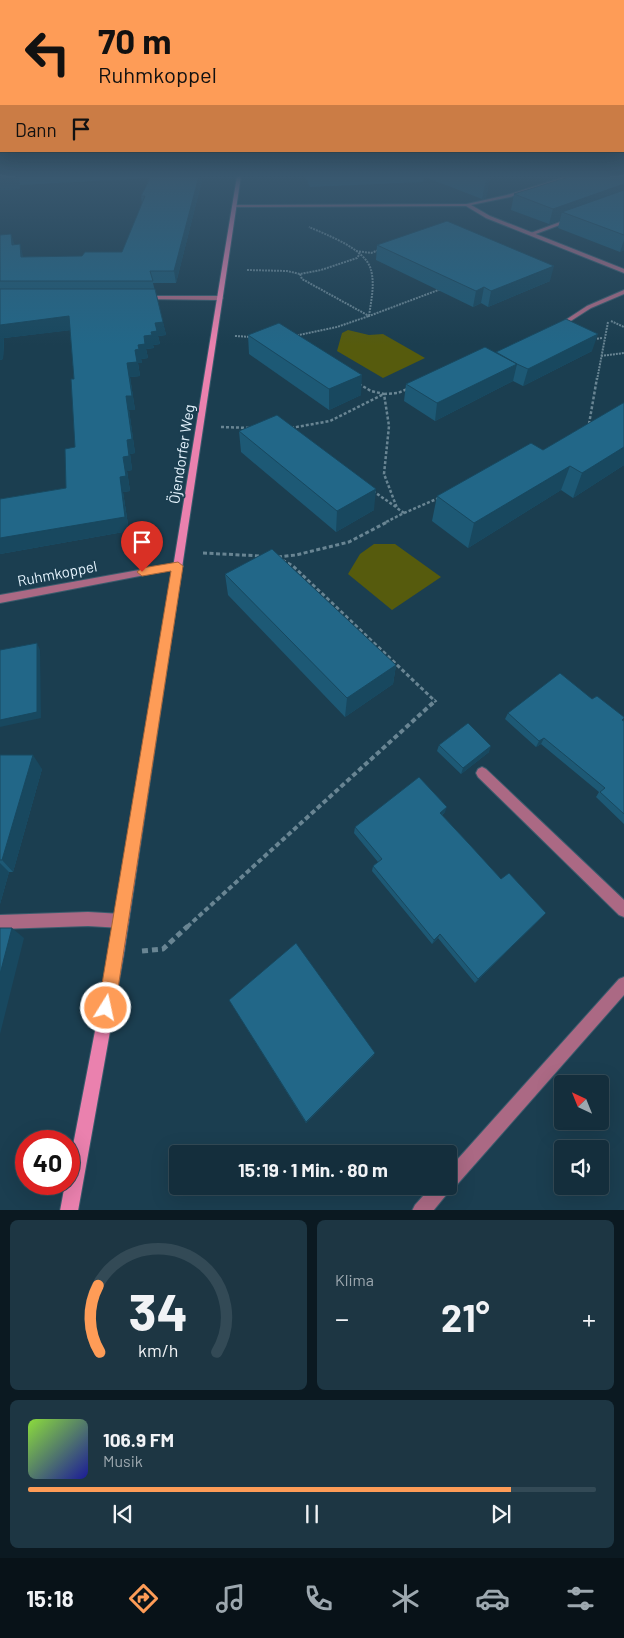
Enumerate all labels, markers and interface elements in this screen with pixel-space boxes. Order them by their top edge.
text: 70 m [98,19,172,61]
icon: left [15,20,80,85]
text: Ruhmkoppel [98,61,217,87]
icon: arrive [67,115,95,143]
text: Dann [15,118,57,141]
street label: Öjendorfer Weg [164,403,198,505]
pin [121,521,163,572]
icon: arrive [128,528,156,556]
street label: Ruhmkoppel [16,556,98,590]
position arrow [79,981,131,1033]
north arrow [554,1075,609,1130]
map controls [554,1075,609,1195]
speed limit sign: 40 [15,1130,80,1195]
button: sound [554,1140,609,1195]
text: 15:19 · 1 Min. · 80 m [238,1158,388,1181]
text: Klima [335,1270,374,1289]
text: 34 [129,1279,188,1341]
text: 21° [441,1294,490,1340]
text: − [335,1301,349,1335]
text: + [582,1301,596,1335]
text: km/h [138,1339,179,1361]
text: 106.9 FM [103,1428,174,1451]
text: Musik [103,1451,143,1470]
icon: previous [109,1500,137,1528]
icon: pause [298,1500,326,1528]
icon: next [487,1500,515,1528]
icon: directions [126,1581,161,1616]
icon: music [213,1581,248,1616]
icon: phone [301,1581,336,1616]
icon: climate [388,1581,423,1616]
icon: car [475,1581,510,1616]
icon: filters [563,1581,598,1616]
text: 15:18 [26,1585,74,1611]

